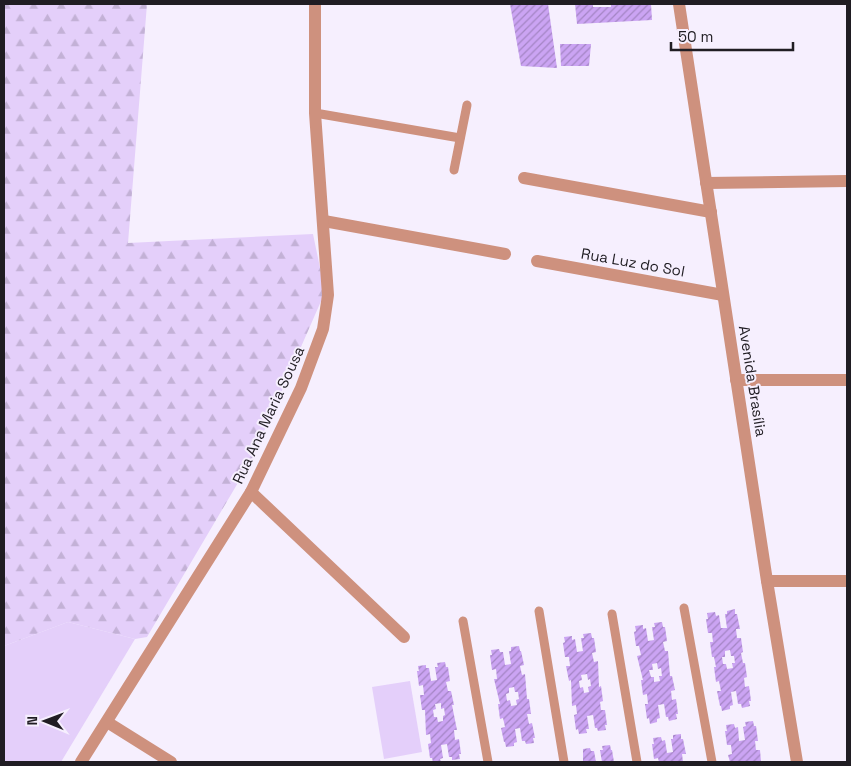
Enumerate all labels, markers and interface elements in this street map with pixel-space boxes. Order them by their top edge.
scale bar [671,20,794,52]
text: 50 m [678,27,713,46]
street label: Rua Luz do Sol [580,244,686,280]
street label: Avenida Brasília [735,324,771,438]
street label: Rua Ana Maria Sousa [228,343,308,487]
north arrow [20,696,70,746]
text: N [23,716,41,726]

